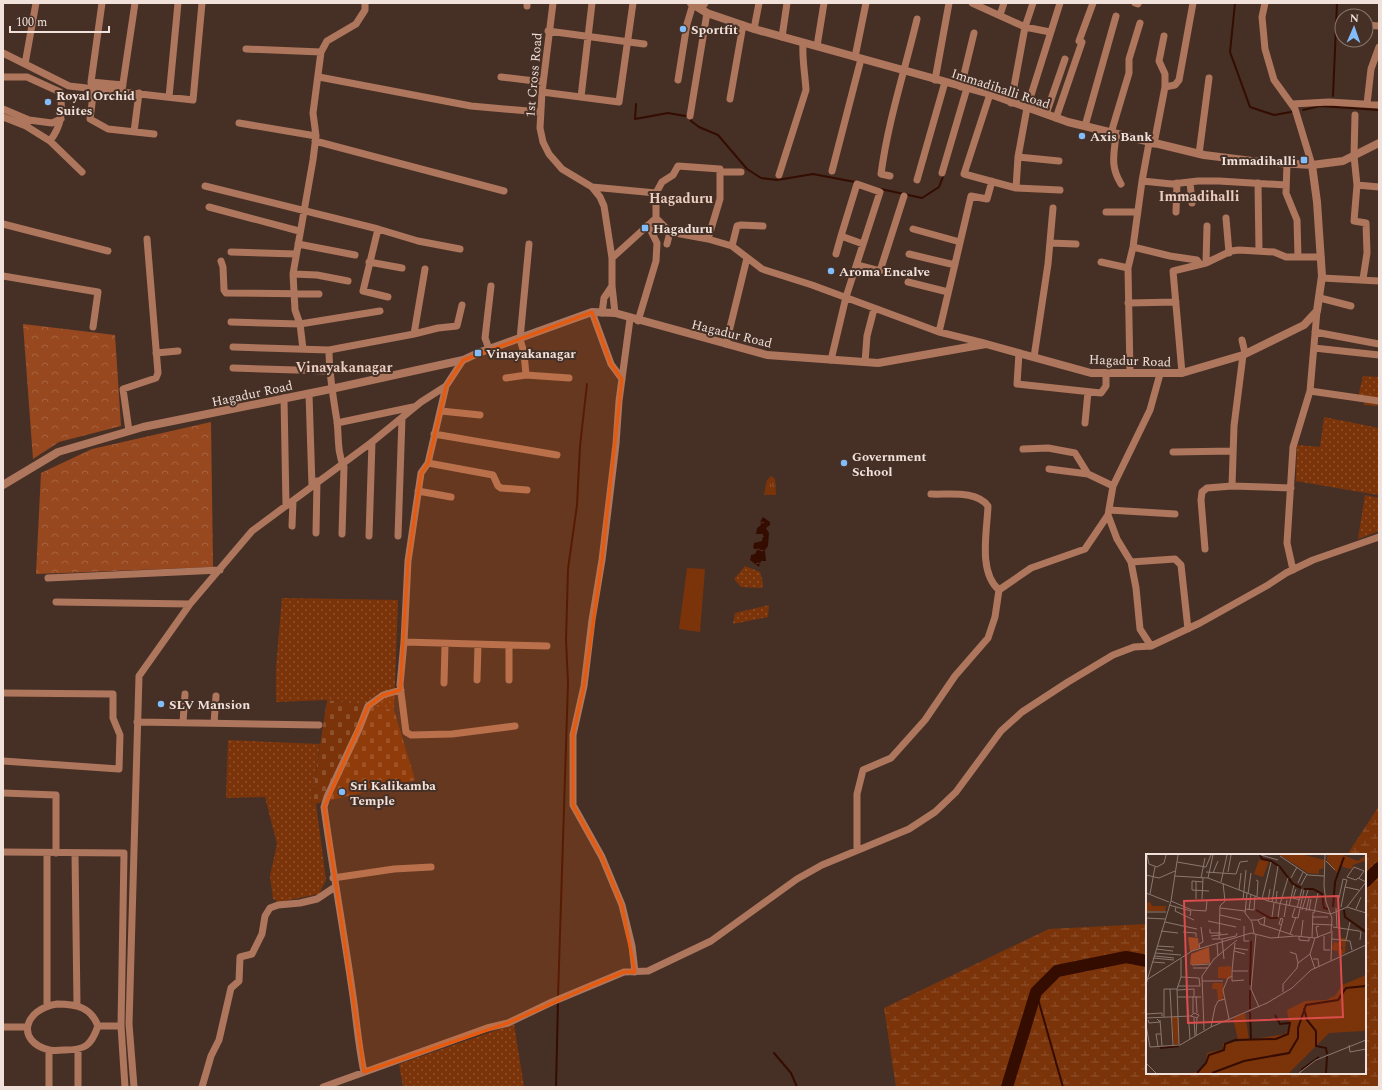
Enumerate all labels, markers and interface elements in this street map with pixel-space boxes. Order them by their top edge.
scale bar [10,8,109,34]
north arrow [1334,8,1374,48]
text: N [1350,10,1359,27]
text: 100 m [16,13,47,32]
place label: Sportfit [691,20,738,40]
marker: Sportfit [678,24,688,34]
street label: 1st Cross Road [520,32,548,118]
street label: Immadihalli Road [949,64,1053,114]
place label: Royal Orchid Suites [56,86,135,121]
marker: Royal Orchid Suites [43,97,53,107]
place label: Axis Bank [1090,127,1152,147]
marker: Axis Bank [1077,131,1087,141]
place label: Immadihalli [1221,151,1296,171]
marker: Immadihalli [1299,155,1309,165]
district label: Immadihalli [1159,186,1240,207]
district label: Hagaduru [649,188,714,209]
place label: Hagaduru [653,219,713,239]
marker: Hagaduru [640,223,650,233]
place label: Aroma Encalve [839,262,930,282]
marker: Aroma Encalve [826,266,836,276]
street label: Hagadur Road [689,314,774,354]
place label: Vinayakanagar [486,344,576,364]
marker: Vinayakanagar [473,348,483,358]
street label: Hagadur Road [1088,350,1171,372]
district label: Vinayakanagar [296,357,392,378]
street label: Hagadur Road [210,376,295,412]
place label: Government School [852,447,927,482]
marker: Government School [839,458,849,468]
place label: SLV Mansion [169,695,250,715]
marker: SLV Mansion [156,699,166,709]
place label: Sri Kalikamba Temple [350,776,436,811]
marker: Sri Kalikamba Temple [337,787,347,797]
inset map [1146,854,1366,1074]

